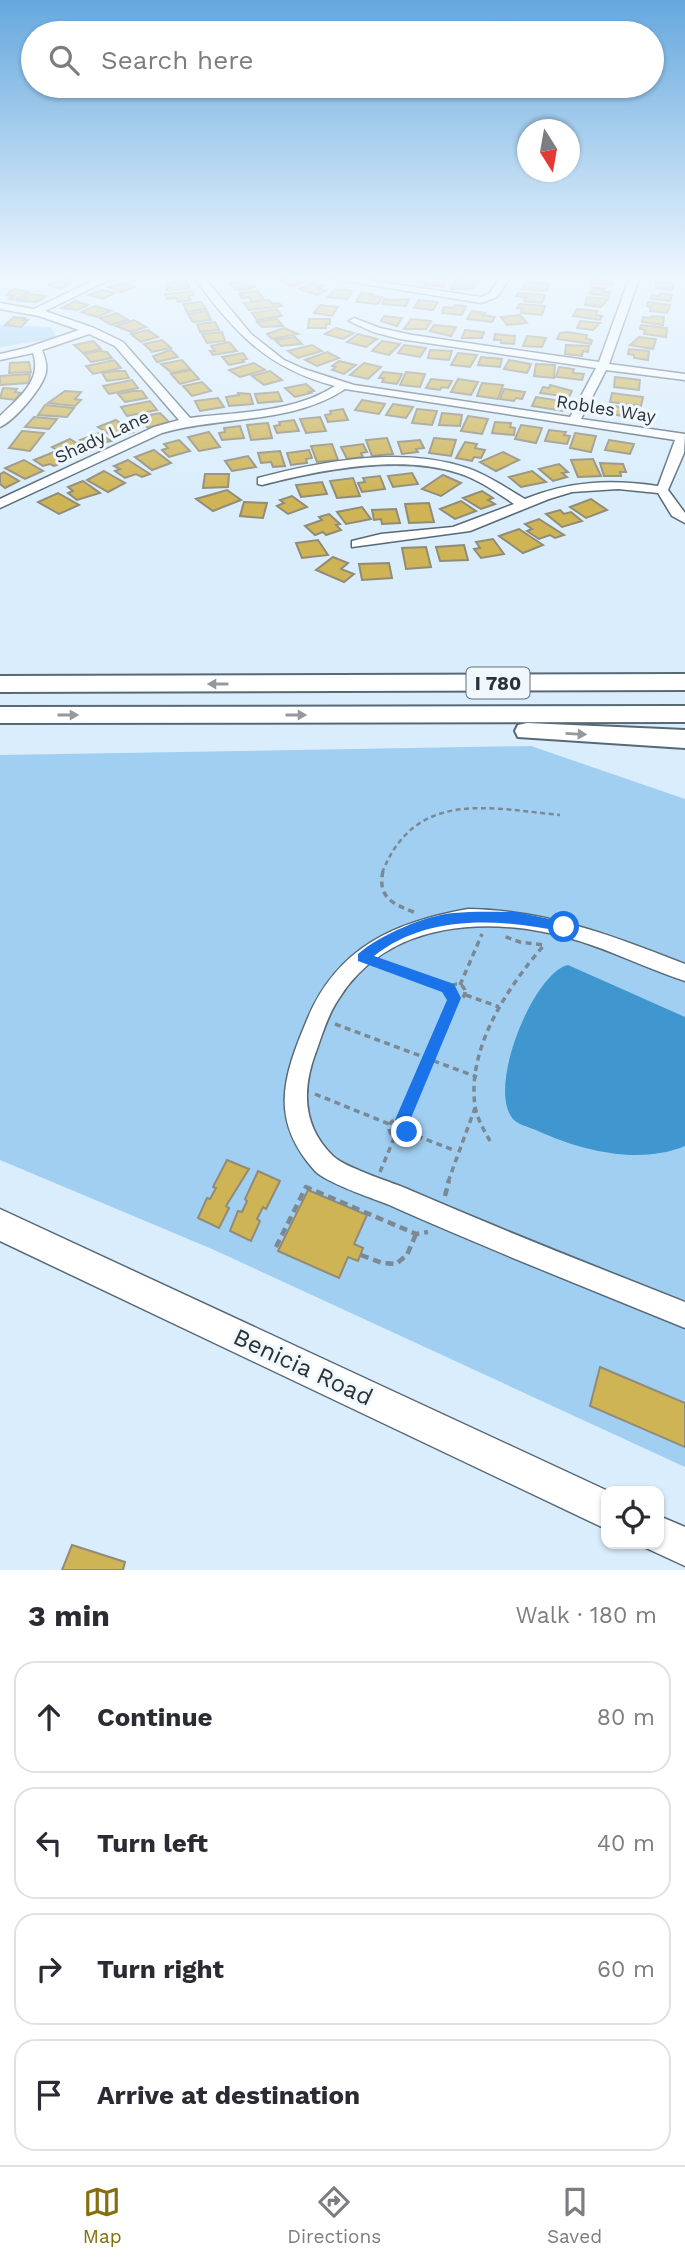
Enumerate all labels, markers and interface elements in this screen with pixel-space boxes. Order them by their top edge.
search box [21,21,664,98]
icon: search [45,41,83,79]
text: Search here [101,45,253,75]
north arrow [517,119,580,182]
street label: Robles Way [555,390,658,427]
street label: Shady Lane [51,406,152,468]
road number: I 780 [466,668,530,698]
one-way arrow [207,678,229,690]
one-way arrow [57,709,79,721]
one-way arrow [285,709,307,721]
one-way arrow [566,728,588,739]
route start [548,911,579,942]
route end [391,1116,422,1147]
street label: Benicia Road [229,1323,377,1411]
map controls [601,1486,664,1549]
button: locate [601,1486,664,1549]
text: 3 min [28,1598,110,1633]
text: Walk · 180 m [516,1602,657,1629]
icon: ahead [30,1698,68,1736]
text: Continue [97,1702,213,1732]
text: 80 m [597,1704,655,1731]
icon: left [30,1824,68,1862]
text: Turn left [97,1828,208,1858]
text: 40 m [597,1830,655,1857]
icon: right [30,1950,68,1988]
text: Turn right [97,1954,224,1984]
text: 60 m [597,1956,655,1983]
icon: arrive [30,2076,68,2114]
text: Arrive at destination [97,2080,360,2110]
tab: Map [83,2183,122,2248]
tab: Directions [287,2183,381,2248]
tab: Saved [547,2183,602,2248]

